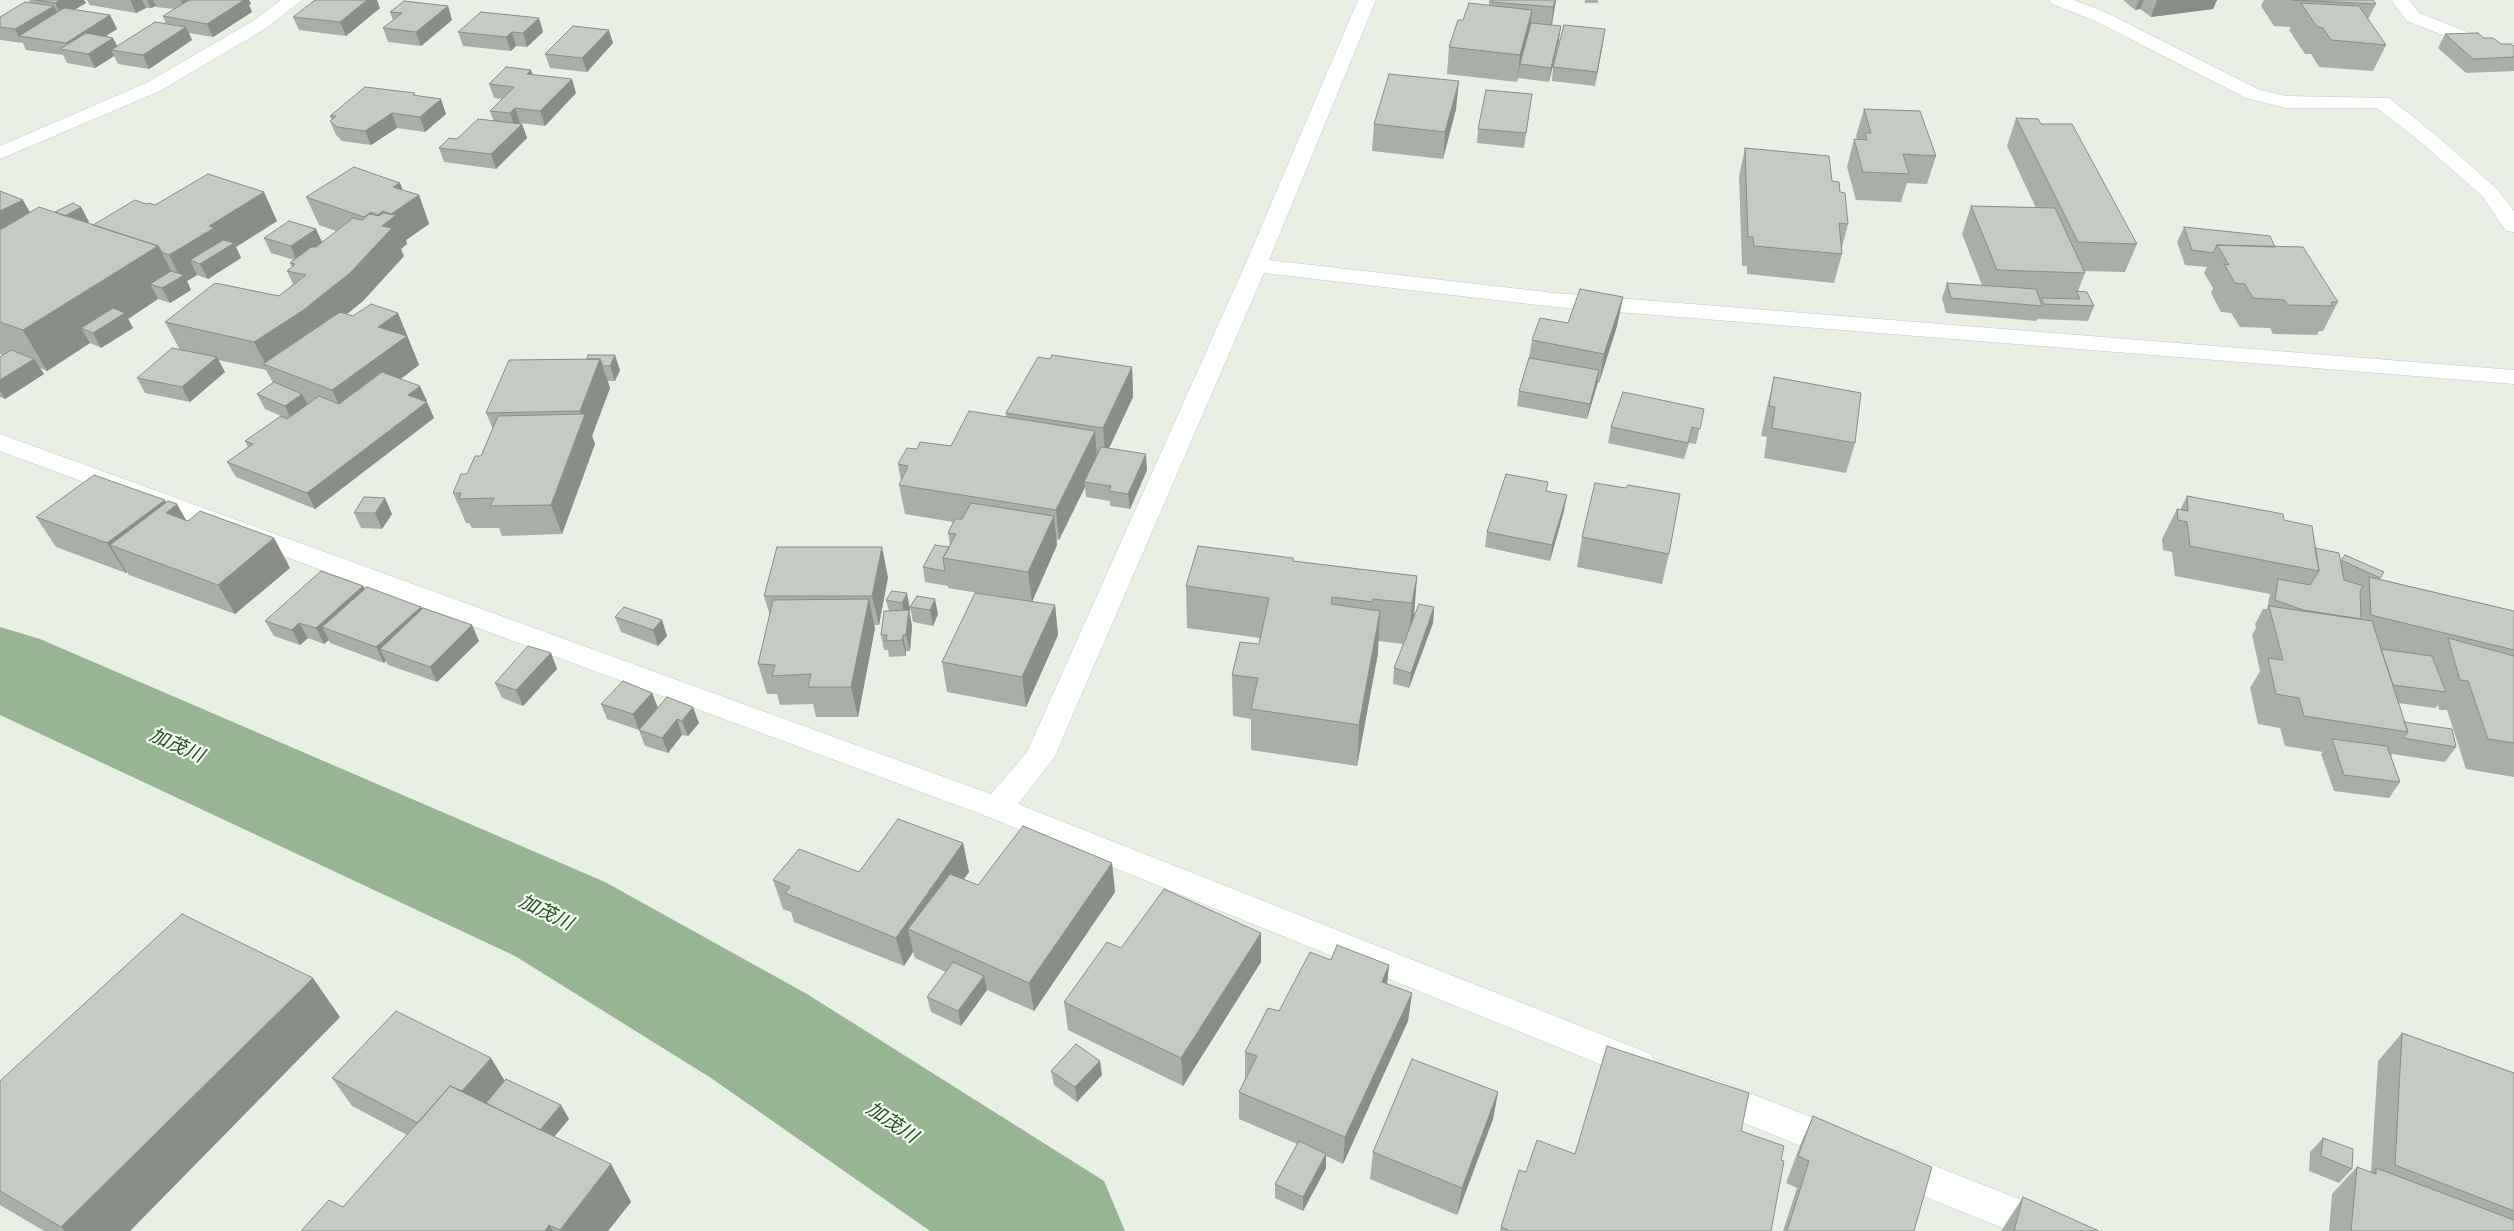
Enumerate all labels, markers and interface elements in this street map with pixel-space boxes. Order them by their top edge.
water label: 加茂川 [145,725,207,769]
water label: 加茂川 [514,891,576,937]
water label: 加茂川 [861,1099,921,1149]

